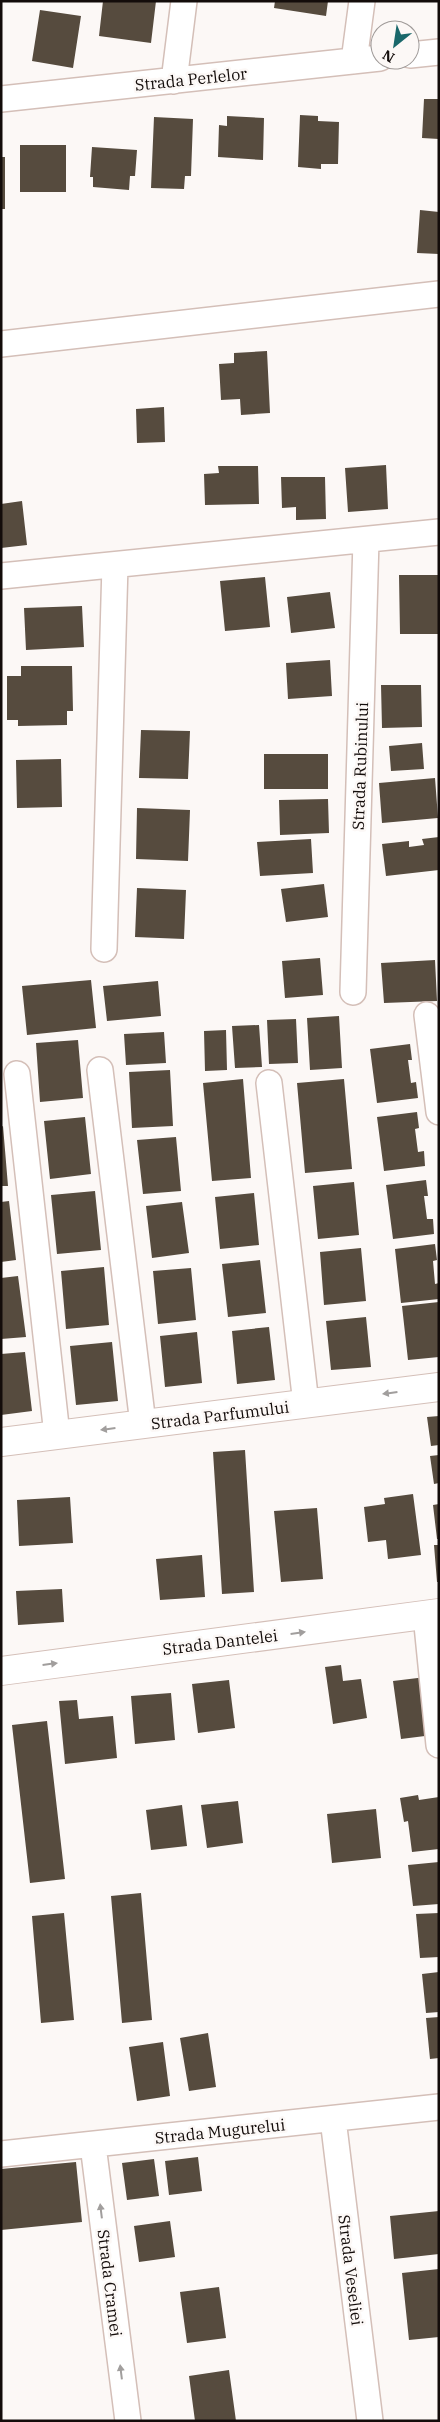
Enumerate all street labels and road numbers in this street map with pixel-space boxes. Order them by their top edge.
street label: Strada Perlelor [134,63,248,95]
street label: Strada Rubinului [348,702,372,830]
street label: Strada Parfumului [150,1397,290,1433]
street label: Strada Dantelei [161,1625,279,1659]
street label: Strada Mugurelui [154,2114,286,2148]
street label: Strada Veseliei [334,2214,368,2326]
street label: Strada Cramei [94,2228,126,2338]

